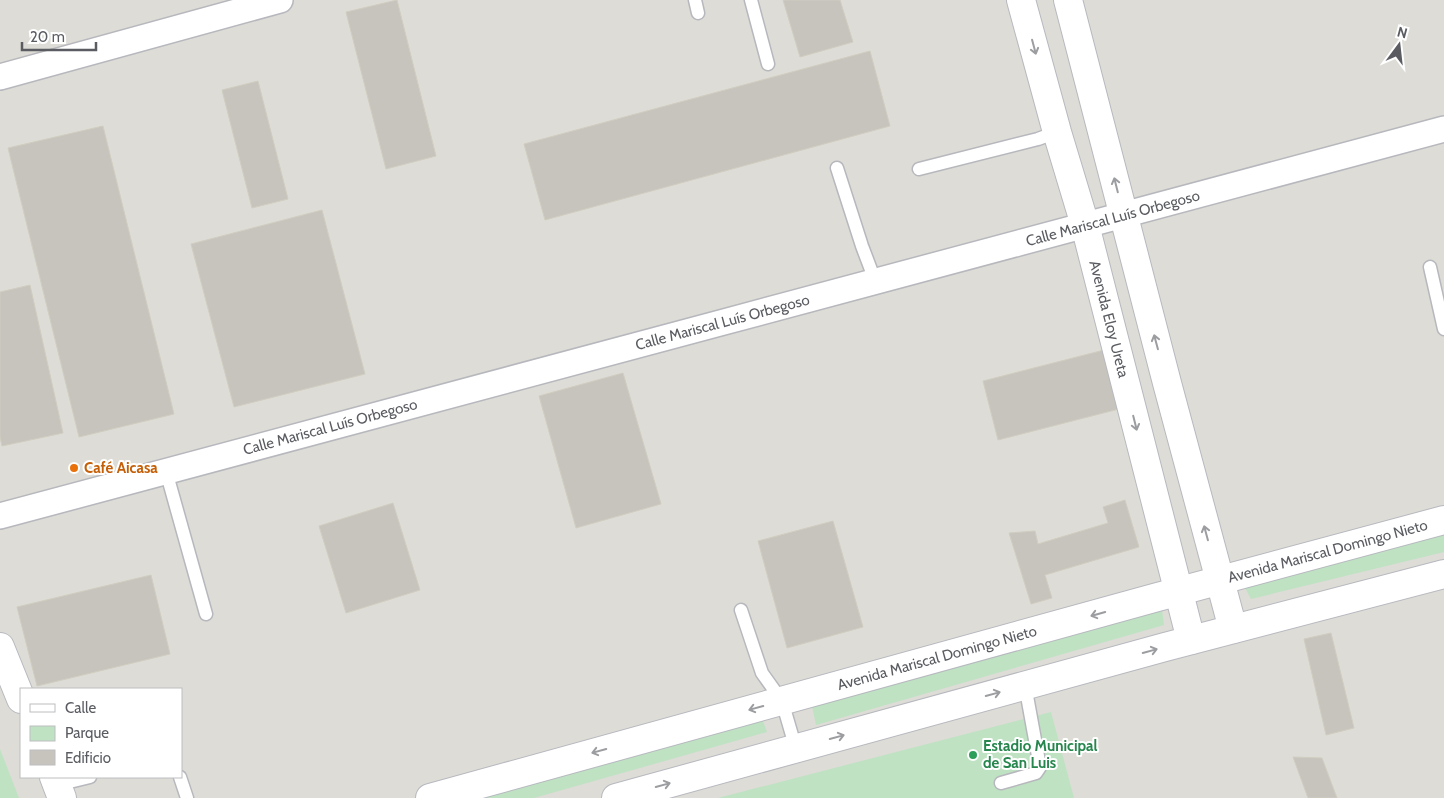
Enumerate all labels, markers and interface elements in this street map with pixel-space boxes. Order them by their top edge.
scale bar [22,20,96,52]
north arrow [1374,20,1424,70]
text: N [1395,22,1409,42]
text: 20 m [30,28,65,46]
one-way arrow [1029,39,1039,55]
one-way arrow [1110,177,1120,193]
street label: Calle Mariscal Luís Orbegoso [1024,186,1202,250]
street label: Avenida Eloy Ureta [1085,259,1133,380]
street label: Calle Mariscal Luís Orbegoso [633,291,812,354]
one-way arrow [1151,334,1160,350]
street label: Calle Mariscal Luís Orbegoso [241,395,419,459]
one-way arrow [1131,415,1140,431]
place label: Café Aicasa [84,459,158,477]
marker: Café Aicasa [68,462,80,474]
street label: Avenida Mariscal Domingo Nieto [1226,516,1430,587]
one-way arrow [1201,525,1211,541]
one-way arrow [1090,609,1106,619]
street label: Avenida Mariscal Domingo Nieto [835,622,1039,694]
one-way arrow [1142,646,1158,655]
legend [20,688,182,778]
one-way arrow [985,689,1001,698]
text: Calle [65,699,96,717]
one-way arrow [748,704,764,714]
text: Parque [65,724,109,742]
one-way arrow [828,732,844,742]
place label: Estadio Municipal de San Luis [983,737,1098,772]
one-way arrow [591,747,607,757]
text: Edificio [65,749,111,767]
marker: Estadio Municipal de San Luis [967,749,979,761]
one-way arrow [655,780,671,789]

